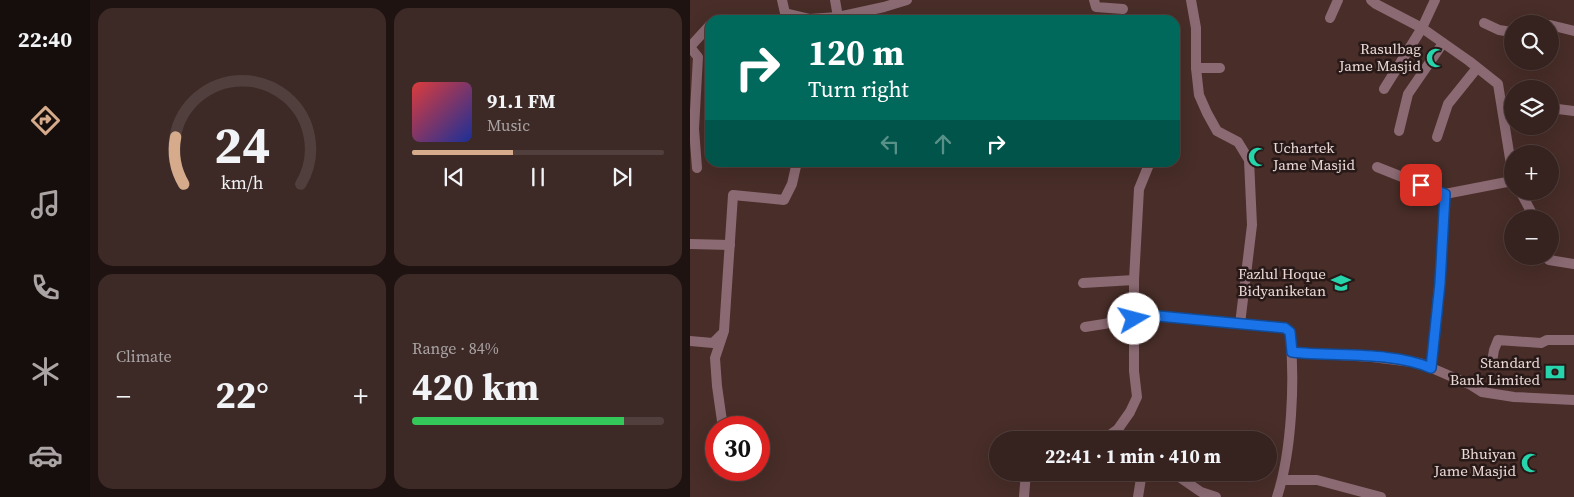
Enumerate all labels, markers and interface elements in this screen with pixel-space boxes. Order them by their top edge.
map controls [1504,15,1559,265]
button: search [1504,15,1559,70]
text: 22:40 [18,24,72,54]
text: 120 m [808,29,904,77]
icon: right [725,35,790,100]
place label: Rasulbag Jame Masjid [1338,38,1421,76]
mosque icon: Rasulbag Jame Masjid [1425,47,1447,69]
text: Turn right [808,74,909,104]
button: layers [1504,80,1559,135]
text: 91.1 FM [487,88,556,114]
icon: directions [28,103,63,138]
text: 24 [214,109,270,180]
text: Music [487,114,530,136]
icon: left [876,130,904,158]
icon: ahead [929,130,957,158]
icon: right [982,130,1010,158]
place label: Uchartek Jame Masjid [1272,137,1355,175]
button: + [1504,145,1559,200]
mosque icon: Uchartek Jame Masjid [1247,146,1269,168]
icon: previous [440,163,468,191]
icon: pause [524,163,552,191]
icon: next [608,163,636,191]
pin [1400,164,1442,206]
text: km/h [221,170,264,195]
icon: arrive [1407,171,1435,199]
icon: music [28,187,63,222]
button: − [1504,210,1559,265]
place label: Fazlul Hoque Bidyaniketan [1238,263,1326,301]
icon: phone [28,270,63,305]
school or university icon: Fazlul Hoque Bidyaniketan [1330,272,1352,294]
position arrow [1107,292,1159,344]
text: Range · 84% [412,337,499,359]
text: Climate [116,345,172,367]
place label: Standard Bank Limited [1450,352,1540,390]
icon: climate [28,354,63,389]
text: 420 km [412,361,539,413]
bank icon: Standard Bank Limited [1544,361,1566,383]
text: 22° [215,369,269,421]
text: − [116,377,131,415]
text: + [353,377,368,415]
speed limit sign: 30 [705,416,770,481]
icon: car [28,438,63,473]
text: 22:41 · 1 min · 410 m [1045,443,1221,469]
place label: Bhuiyan Jame Masjid [1433,443,1516,481]
mosque icon: Bhuiyan Jame Masjid [1520,452,1542,474]

